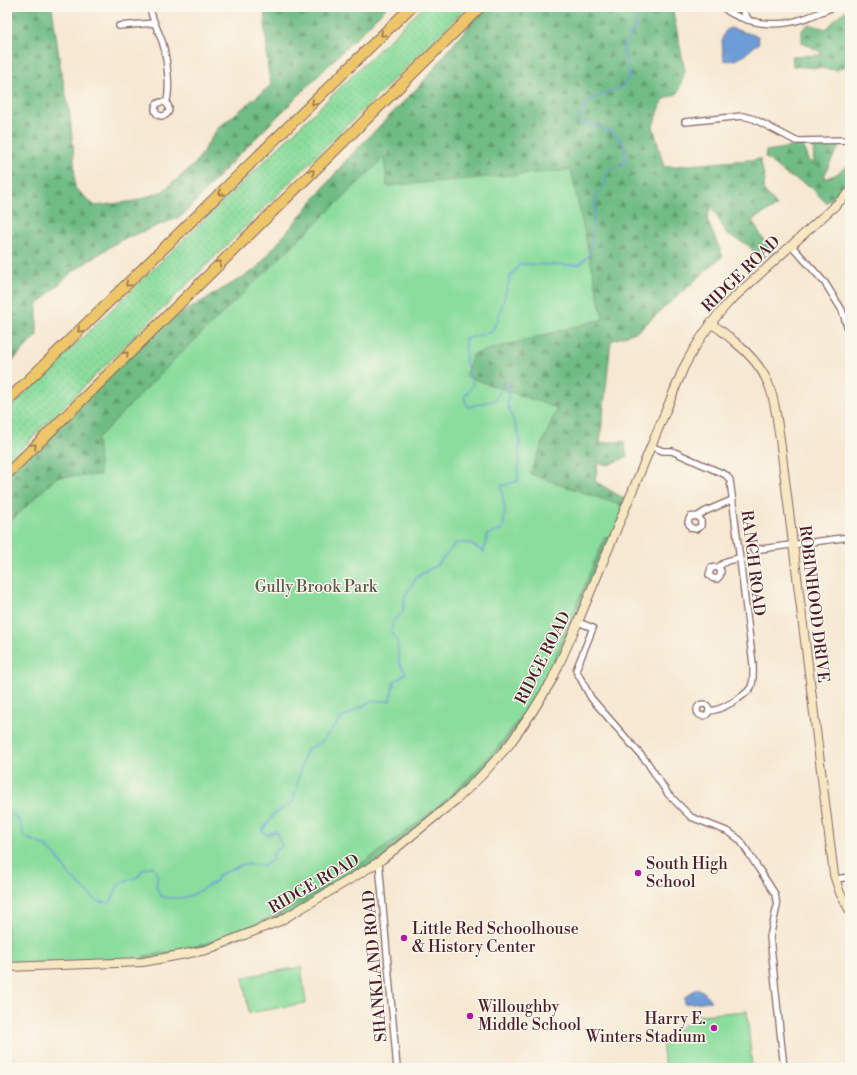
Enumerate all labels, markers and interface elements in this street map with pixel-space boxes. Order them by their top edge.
one-way arrow [380,29,388,37]
one-way arrow [311,98,319,105]
one-way arrow [307,170,315,177]
one-way arrow [218,188,226,196]
street label: RIDGE ROAD [697,231,785,317]
one-way arrow [214,260,222,268]
one-way arrow [125,279,132,286]
one-way arrow [77,325,85,333]
one-way arrow [121,351,129,359]
one-way arrow [29,443,37,451]
street label: RANCH ROAD [737,509,769,617]
street label: ROBINHOOD DRIVE [794,524,834,684]
park label: Gully Brook Park [255,577,379,597]
street label: RIDGE ROAD [511,608,575,708]
street label: RIDGE ROAD [265,850,363,918]
place label: South High School [646,854,728,892]
marker: South High School [633,868,643,878]
street label: SHANKLAND ROAD [358,889,392,1043]
place label: Little Red Schoolhouse & History Center [412,919,579,957]
marker: Little Red Schoolhouse & History Center [399,933,409,943]
place label: Willoughby Middle School [477,997,581,1035]
place label: Harry E. Winters Stadium [585,1009,706,1047]
marker: Willoughby Middle School [465,1011,475,1021]
marker: Harry E. Winters Stadium [709,1023,719,1033]

